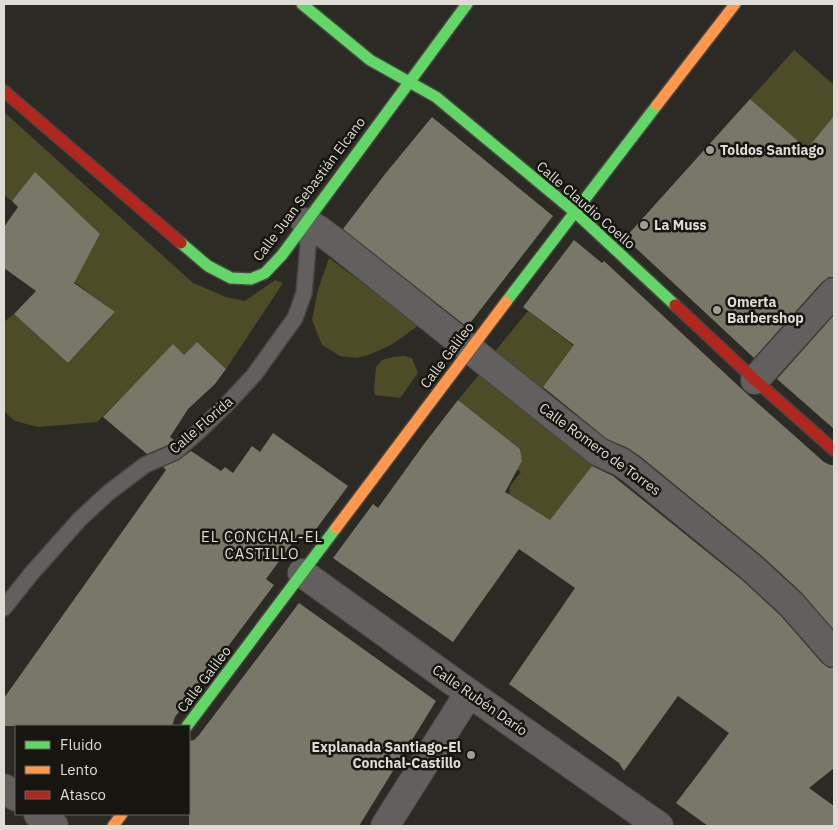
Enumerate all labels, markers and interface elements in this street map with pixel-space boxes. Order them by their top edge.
street label: Calle Juan Sebastián Elcano [249,113,369,265]
place label: Toldos Santiago [720,141,824,159]
marker: Toldos Santiago [704,144,716,156]
street label: Calle Claudio Coello [533,157,639,253]
place label: La Muss [654,216,707,234]
marker: La Muss [638,219,650,231]
place label: Omerta Barbershop [727,293,804,327]
marker: Omerta Barbershop [711,304,723,316]
street label: Calle Galileo [416,318,478,392]
street label: Calle Florida [166,392,237,458]
street label: Calle Romero de Torres [536,399,665,499]
district label: EL CONCHAL-EL CASTILLO [201,527,323,563]
street label: Calle Galileo [173,642,235,716]
street label: Calle Rubén Darío [429,660,531,740]
legend [15,725,190,815]
text: Fluido [60,735,102,754]
place label: Explanada Santiago-El Conchal-Castillo [311,738,461,772]
marker: Explanada Santiago-El Conchal-Castillo [465,749,477,761]
text: Lento [60,760,98,779]
text: Atasco [60,785,106,804]

